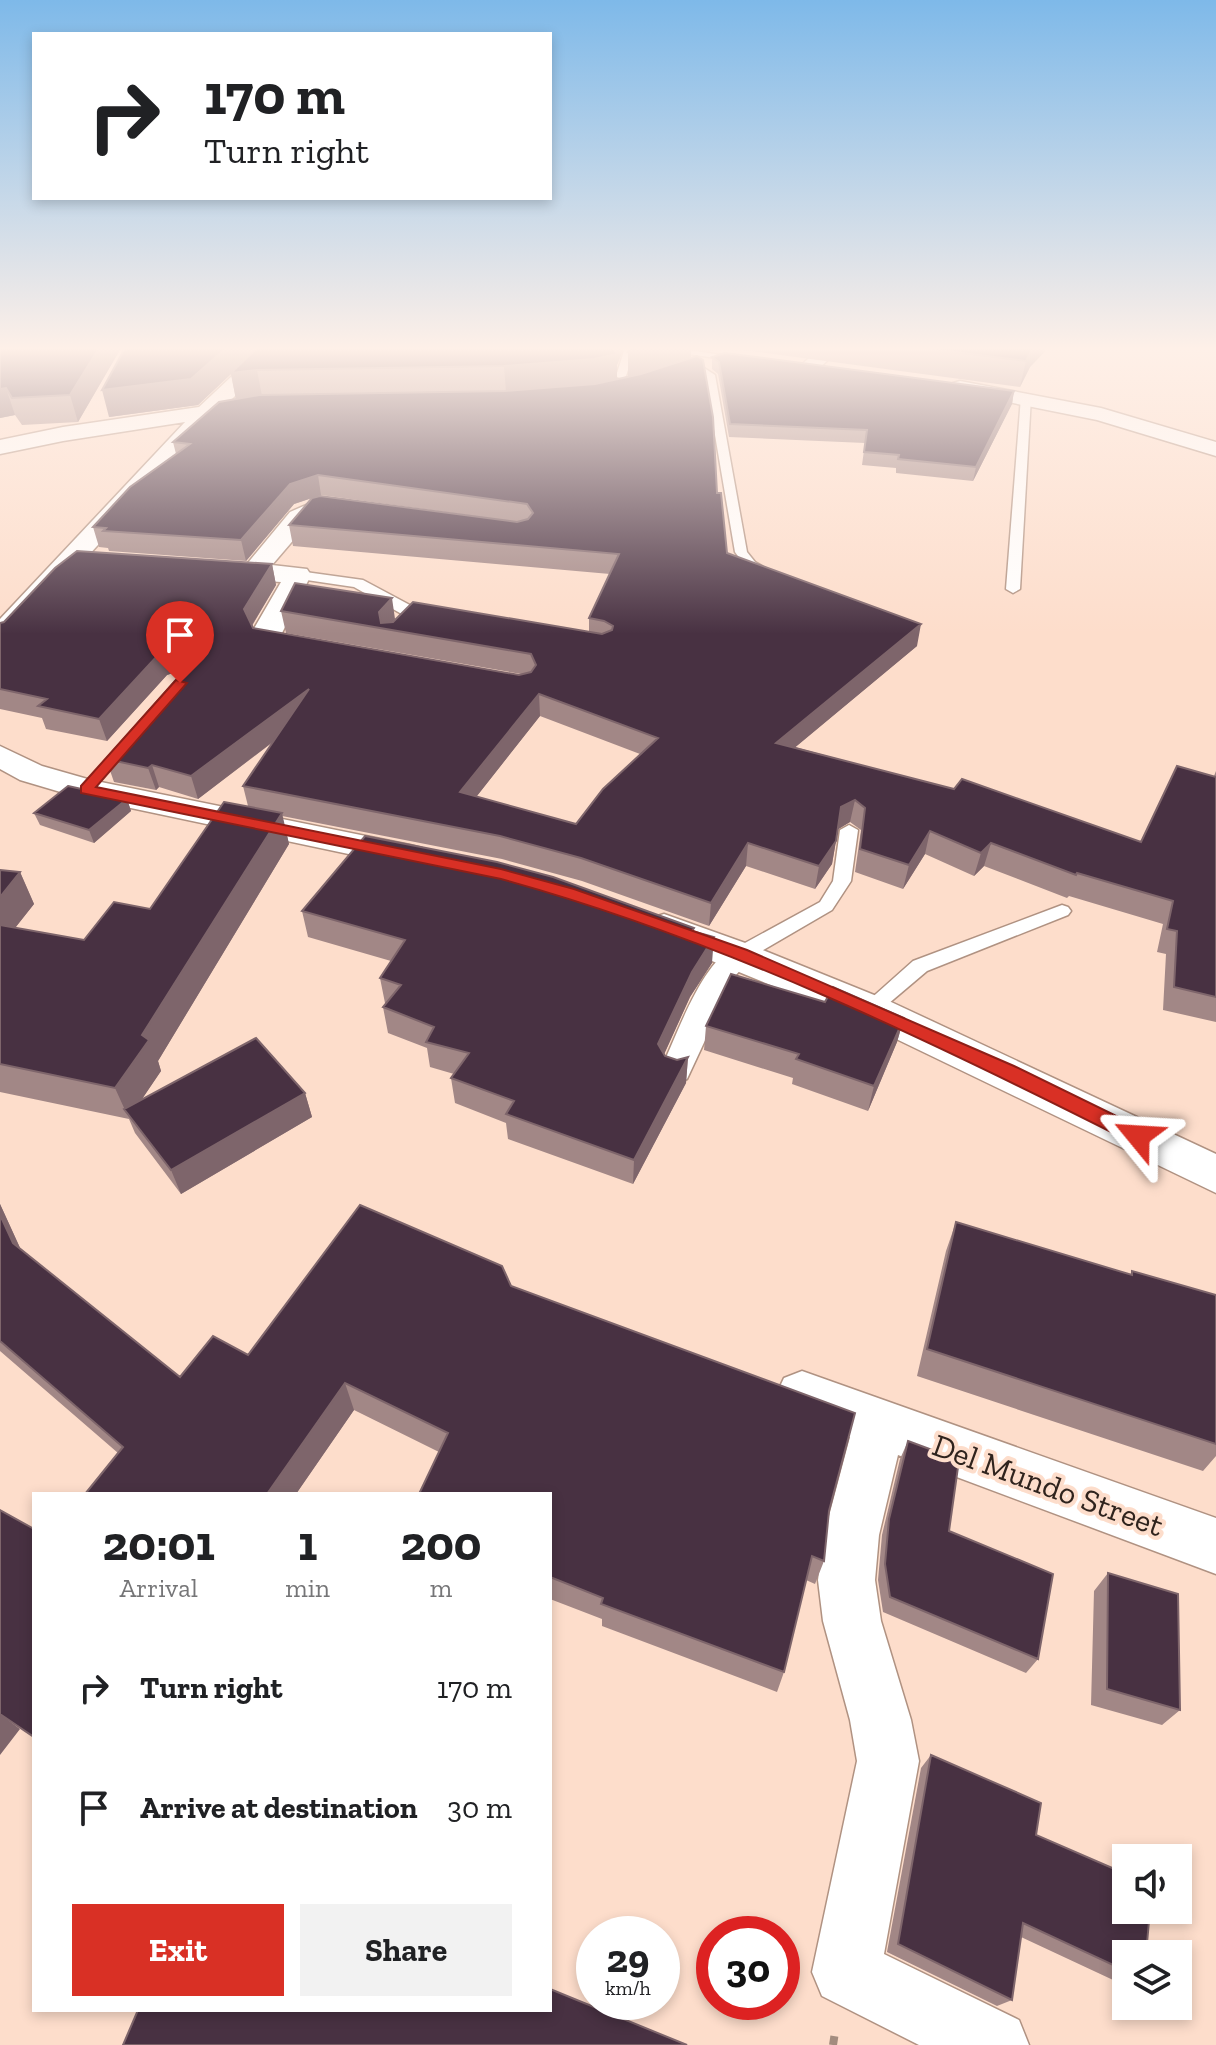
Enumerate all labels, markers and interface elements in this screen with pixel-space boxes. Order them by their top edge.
text: 170 m [204,61,345,128]
icon: right [72,64,176,168]
text: Turn right [204,129,369,172]
pin [146,601,214,683]
icon: arrive [158,613,202,657]
position arrow [1096,1094,1180,1178]
street label: Del Mundo Street [927,1426,1169,1544]
text: 20:01 [102,1515,215,1572]
text: 1 [298,1515,317,1572]
text: 200 [400,1515,481,1572]
text: Arrival [119,1572,198,1604]
text: min [285,1572,330,1604]
text: m [430,1572,452,1604]
icon: right [72,1666,116,1710]
text: Turn right [140,1670,282,1706]
text: 170 m [437,1670,512,1706]
icon: arrive [72,1786,116,1830]
text: Arrive at destination [140,1790,417,1826]
text: 30 m [447,1790,512,1826]
map controls [1112,1844,1192,2020]
button: sound [1112,1844,1192,1924]
button: Exit [72,1904,284,1996]
button: Share [300,1904,512,1996]
speed limit sign: 30 [696,1916,800,2020]
text: 29 [607,1934,649,1982]
button: layers [1112,1940,1192,2020]
text: km/h [605,1976,651,2000]

